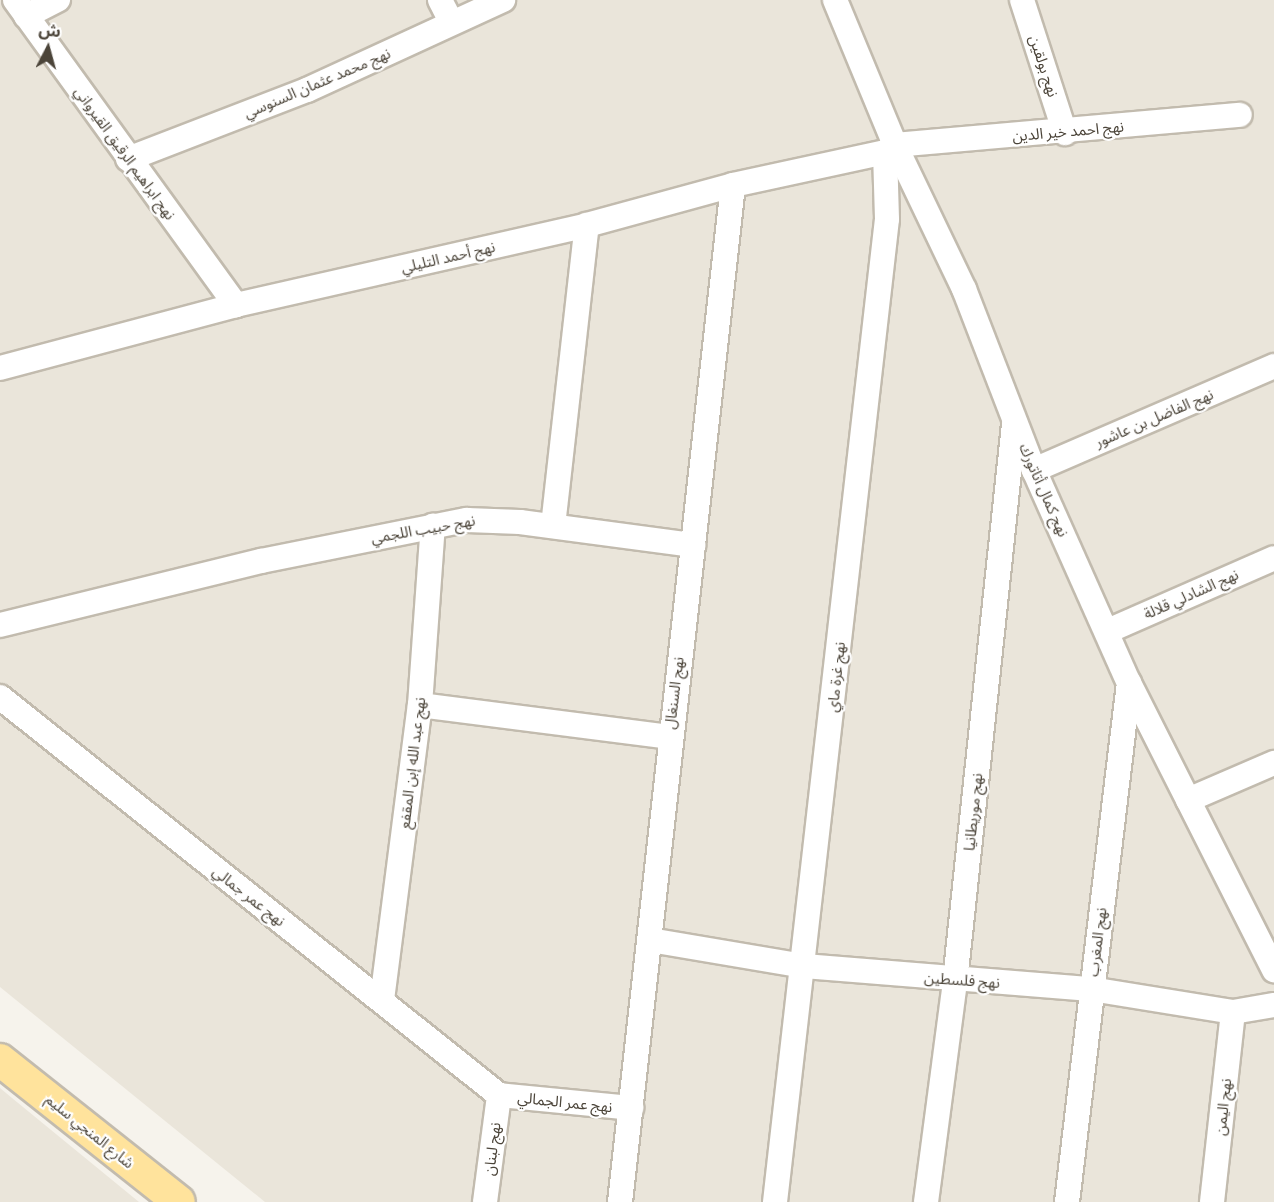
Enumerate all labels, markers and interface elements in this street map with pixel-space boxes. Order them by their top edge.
north arrow [18,18,78,78]
text: ش [38,20,62,40]
street label: نهج بولقين [1026,33,1062,99]
street label: نهج محمد عثمان السنوسي [241,44,393,122]
street label: نهج ابراهيم الرقيق القيرواني [71,83,179,223]
street label: نهج احمد خير الدين [1011,117,1125,145]
street label: نهج أحمد التليلي [399,237,497,277]
street label: نهج الفاضل بن عاشور [1092,385,1216,451]
street label: نهج كمال أتاتورك [1015,441,1073,539]
street label: نهج حبيب اللجمي [370,511,476,547]
street label: نهج الشادلي قلالة [1141,565,1241,623]
street label: نهج غرة ماي [823,641,849,713]
street label: نهج السنغال [661,656,687,730]
street label: نهج عبد الله إبن المقفع [395,696,429,830]
street label: نهج موريطانيا [960,772,986,852]
street label: نهج عمر جمالي [209,862,289,930]
street label: نهج المغرب [1084,906,1110,978]
street label: نهج فلسطين [923,968,1001,992]
street label: نهج اليمن [1211,1077,1235,1137]
street label: نهج عمر الجمالي [517,1088,613,1116]
street label: شارع المنجي سليم [42,1090,138,1172]
street label: نهج لبنان [480,1121,504,1177]

